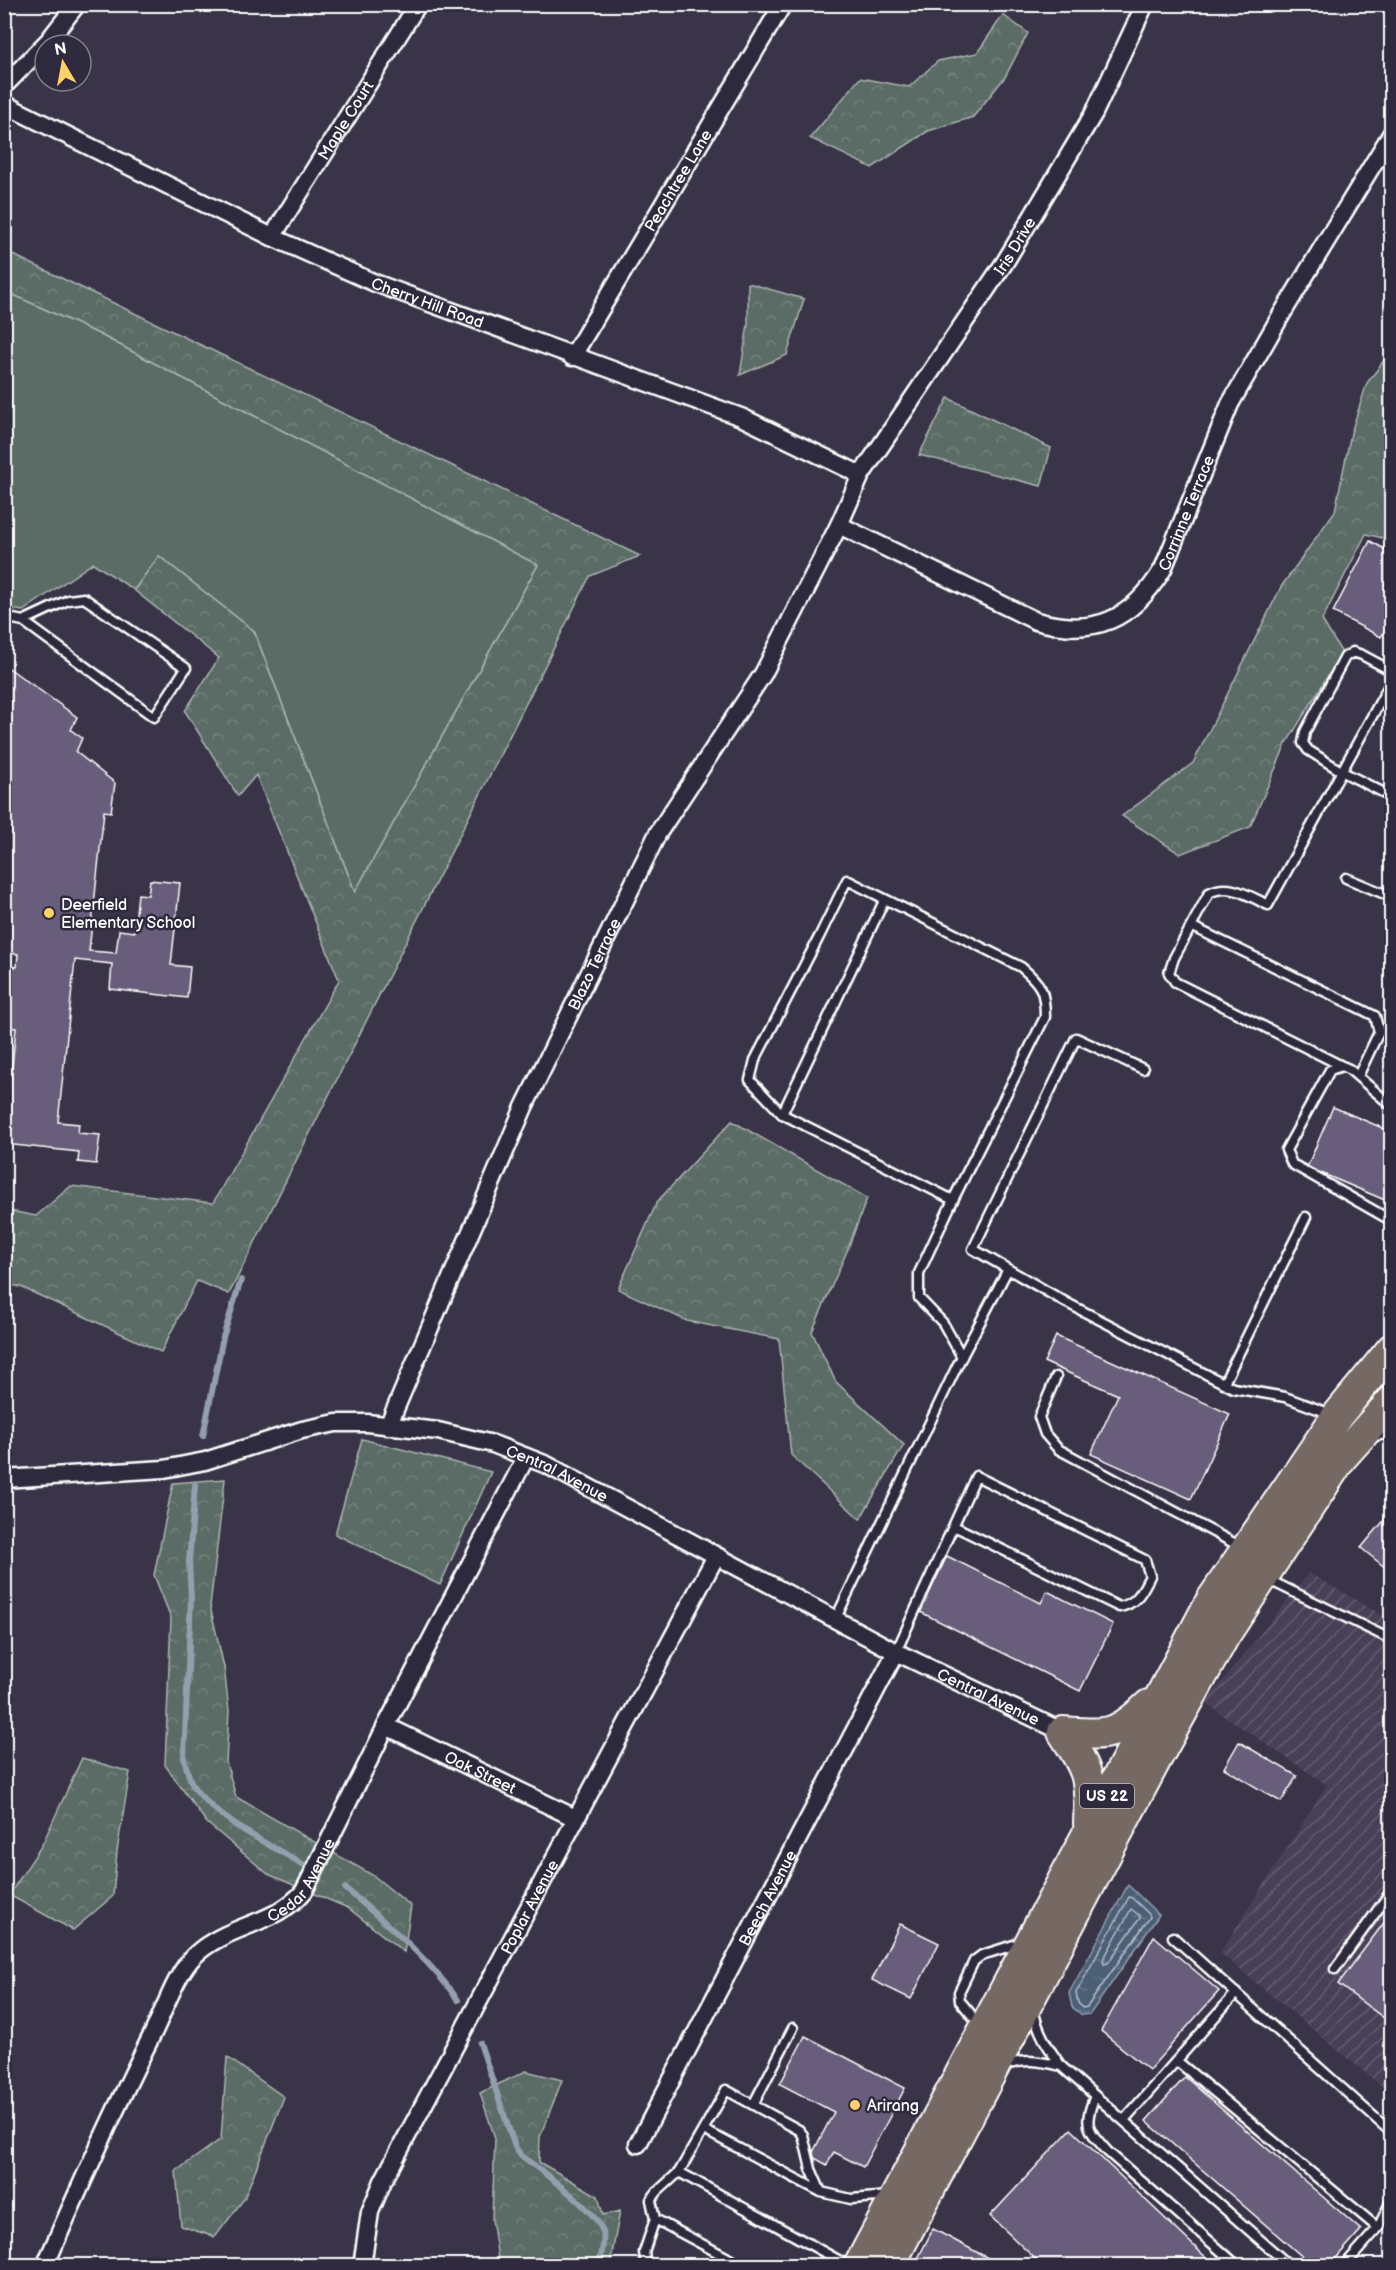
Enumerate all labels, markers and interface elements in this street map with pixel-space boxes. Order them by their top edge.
north arrow [33,33,93,93]
text: N [53,39,68,60]
street label: Maple Court [315,78,378,164]
street label: Peachtree Lane [641,126,717,235]
street label: Iris Drive [991,214,1041,279]
street label: Cherry Hill Road [368,274,486,333]
street label: Corrinne Terrace [1155,452,1219,574]
place label: Deerfield Elementary School [61,896,195,933]
marker: Deerfield Elementary School [42,906,56,920]
street label: Blazo Terrace [565,915,626,1014]
street label: Central Avenue [503,1442,611,1507]
street label: Central Avenue [934,1665,1042,1730]
street label: Oak Street [441,1748,519,1799]
road number: US 22 [1080,1784,1134,1808]
street label: Cedar Avenue [264,1835,340,1927]
street label: Beech Avenue [736,1847,802,1950]
street label: Poplar Avenue [498,1857,564,1958]
place label: Arirang [867,2097,919,2116]
marker: Arirang [848,2098,862,2112]

